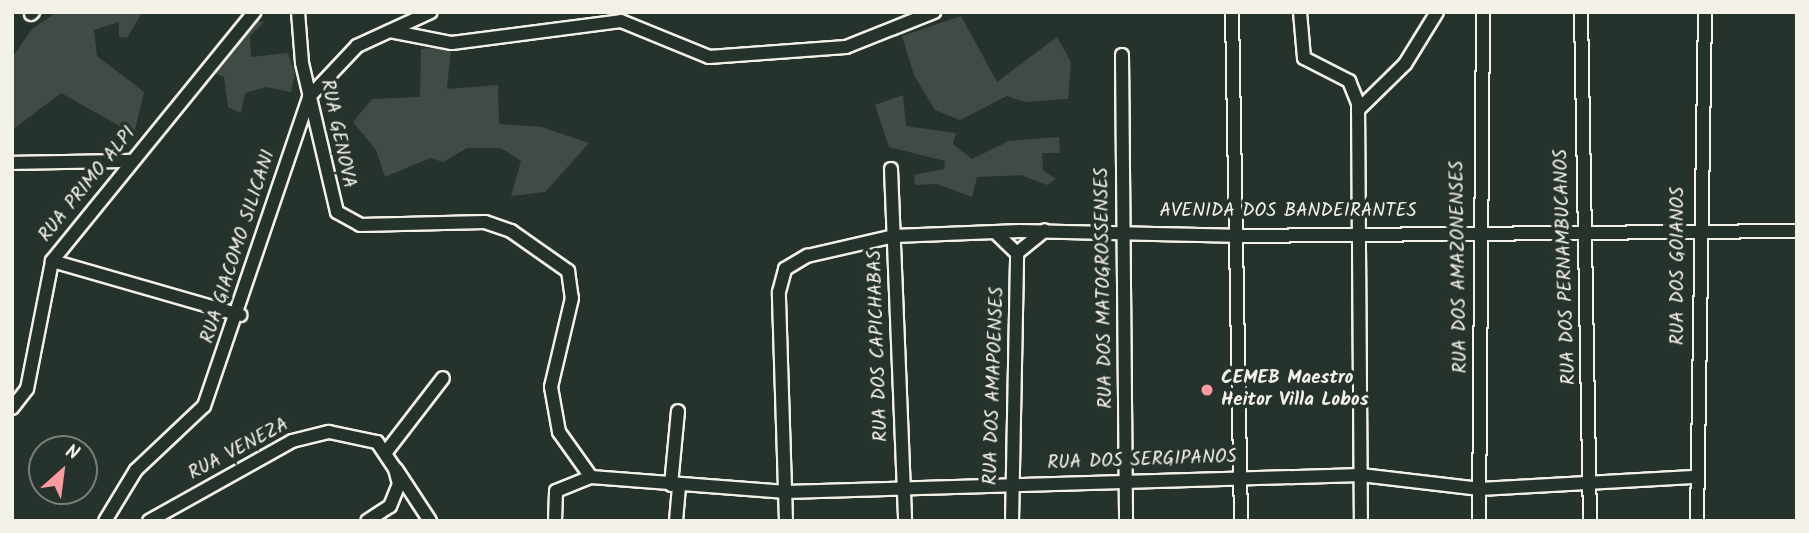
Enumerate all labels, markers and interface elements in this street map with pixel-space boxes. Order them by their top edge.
street label: RUA GENOVA [314,78,360,190]
street label: RUA PRIMO ALPI [35,123,141,247]
street label: RUA GIACOMO SILICANI [197,147,281,347]
street label: RUA DOS PERNAMBUCANOS [1550,149,1582,385]
street label: RUA DOS AMAZONENSES [1447,160,1473,374]
street label: RUA DOS MATOGROSSENSES [1091,167,1119,409]
street label: RUA DOS GOIANOS [1668,187,1690,345]
street label: AVENIDA DOS BANDEIRANTES [1159,201,1417,223]
street label: RUA DOS CAPICHABAS [864,250,894,442]
street label: RUA DOS AMAPOENSES [980,286,1010,486]
place label: CEMEB Maestro Heitor Villa Lobos [1221,368,1369,412]
marker: CEMEB Maestro Heitor Villa Lobos [1199,382,1215,398]
street label: RUA VENEZA [185,414,293,486]
north arrow [28,435,98,505]
text: N [60,437,84,469]
street label: RUA DOS SERGIPANOS [1047,446,1237,476]

